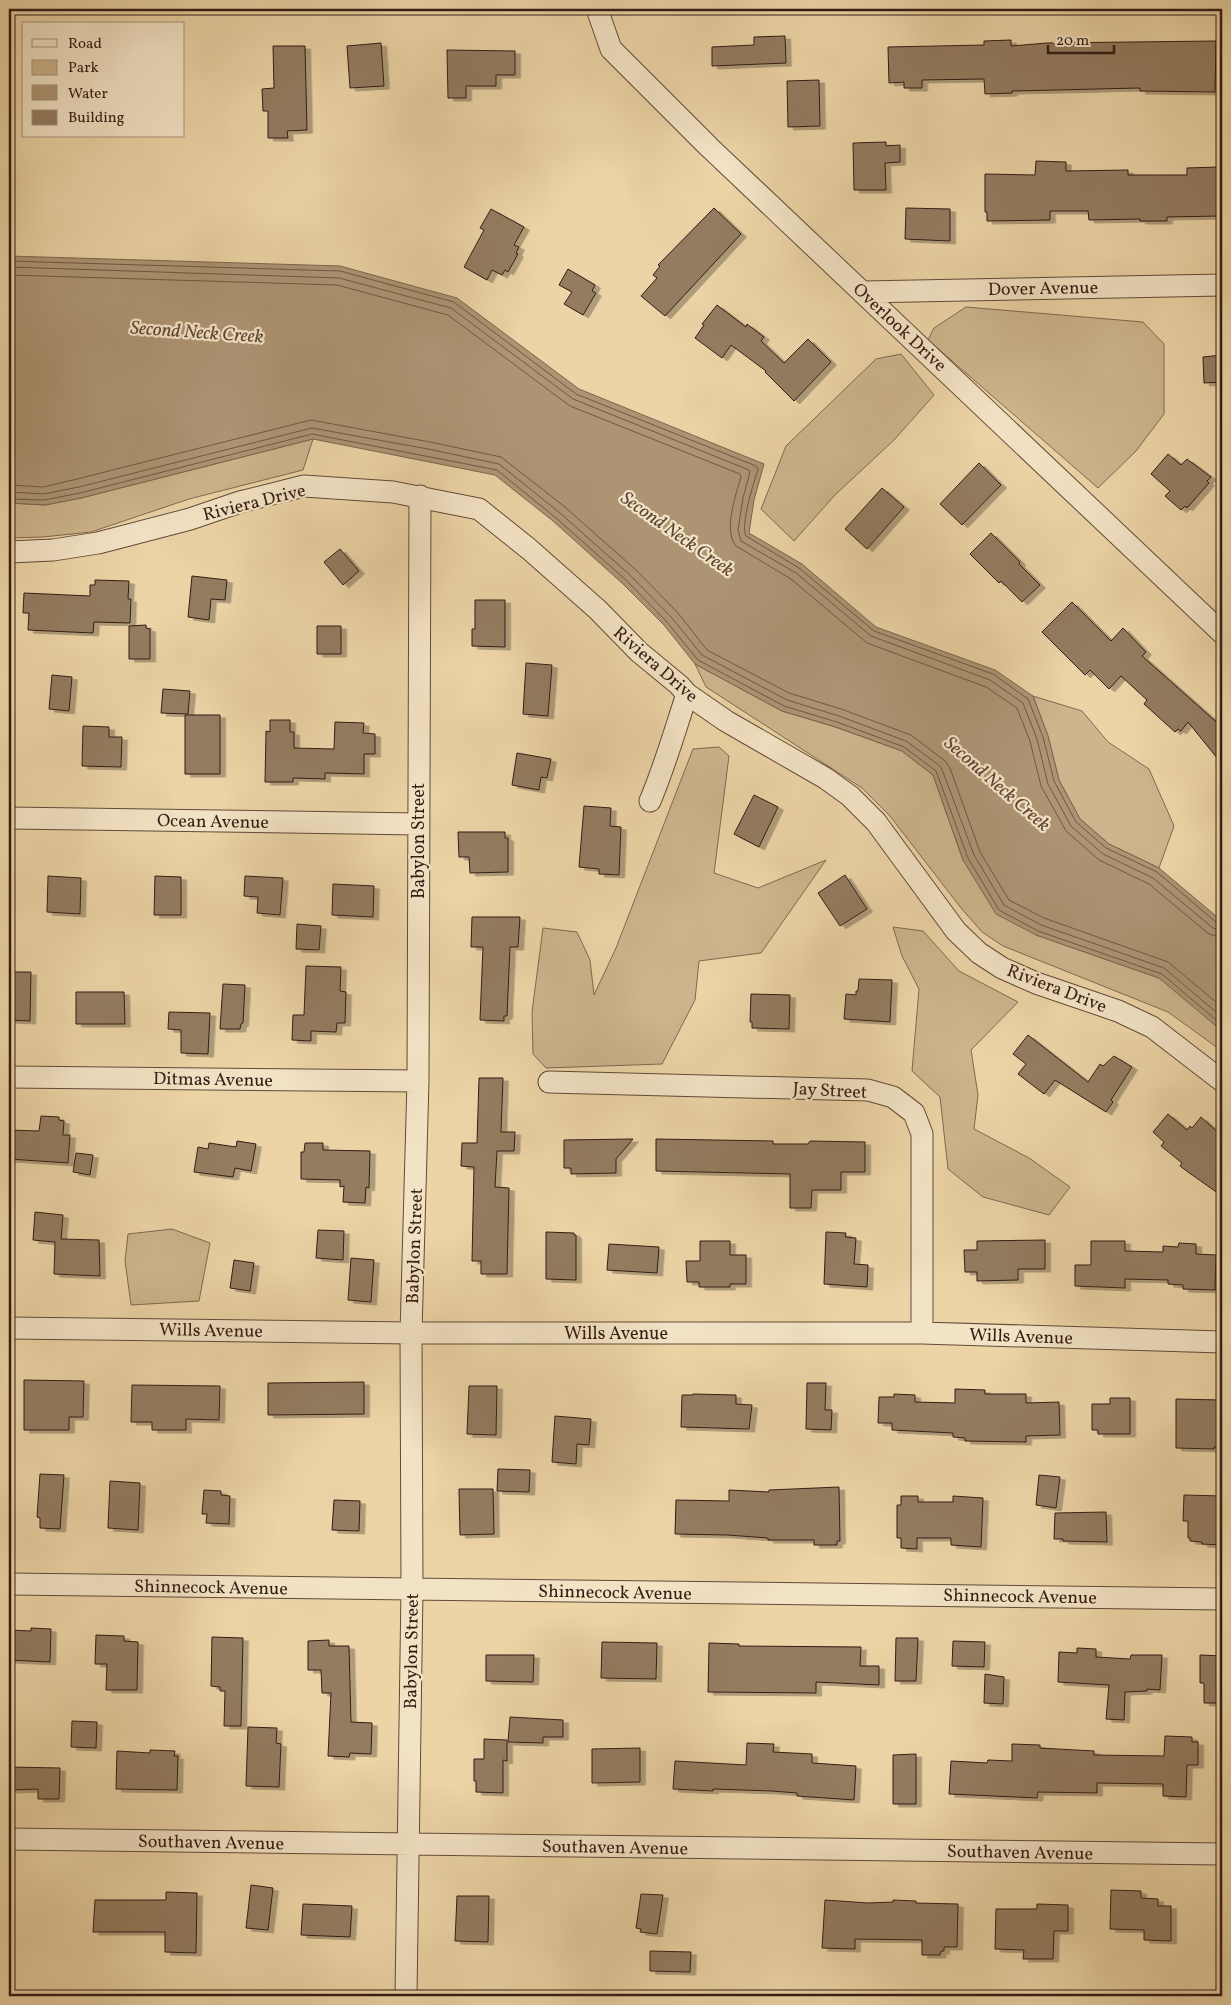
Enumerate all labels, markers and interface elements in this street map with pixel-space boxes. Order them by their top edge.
legend [22,22,185,138]
scale bar [1048,22,1115,54]
text: 20 m [1056,31,1089,52]
text: Road [68,34,102,55]
text: Park [68,58,99,79]
text: Water [68,84,108,105]
text: Building [68,108,125,129]
street label: Dover Avenue [988,276,1098,303]
street label: Overlook Drive [846,278,951,378]
water label: Second Neck Creek [129,315,264,351]
street label: Riviera Drive [200,479,308,528]
water label: Second Neck Creek [615,486,739,584]
street label: Riviera Drive [607,621,703,709]
water label: Second Neck Creek [938,731,1056,838]
street label: Babylon Street [407,783,432,899]
street label: Ocean Avenue [157,809,269,836]
street label: Riviera Drive [1003,959,1110,1020]
street label: Ditmas Avenue [153,1067,273,1094]
street label: Jay Street [792,1077,868,1106]
street label: Babylon Street [401,1188,430,1304]
street label: Wills Avenue [159,1318,263,1345]
street label: Wills Avenue [564,1322,668,1347]
street label: Wills Avenue [969,1323,1073,1352]
street label: Shinnecock Avenue [134,1575,288,1602]
street label: Shinnecock Avenue [538,1580,692,1607]
street label: Shinnecock Avenue [943,1584,1097,1611]
street label: Babylon Street [399,1593,426,1709]
street label: Southaven Avenue [138,1830,284,1857]
street label: Southaven Avenue [542,1835,688,1862]
street label: Southaven Avenue [947,1840,1093,1867]

